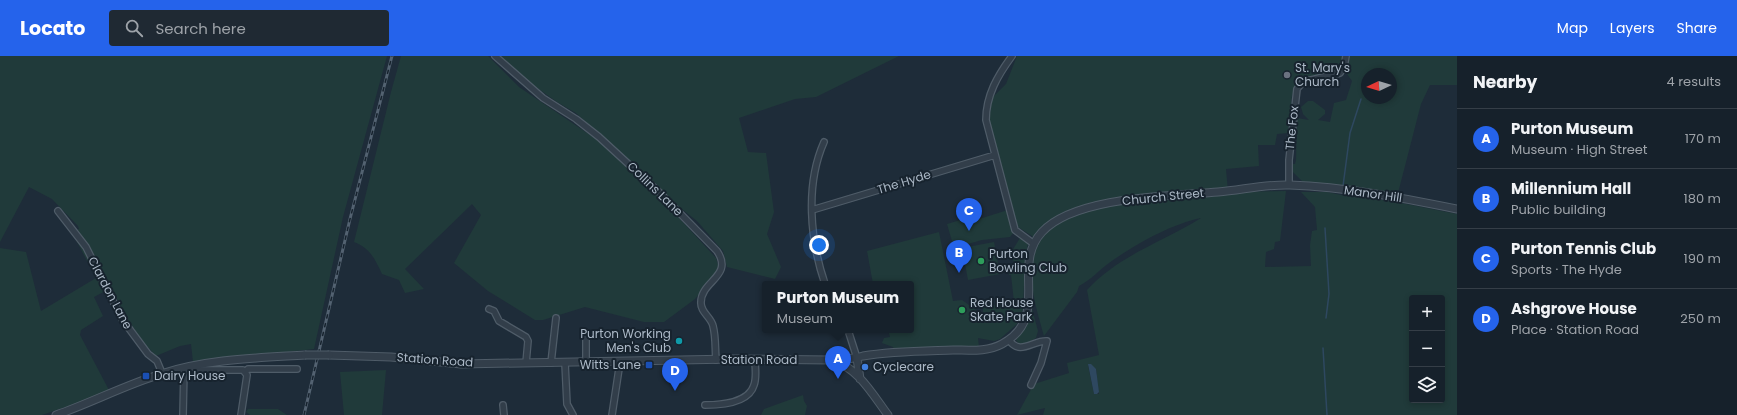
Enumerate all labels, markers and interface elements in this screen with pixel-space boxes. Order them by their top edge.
search box [109,10,389,46]
text: Locato [20,15,85,42]
icon: search [123,17,145,39]
text: Search here [155,18,246,39]
text: Map [1557,18,1588,38]
text: Layers [1610,18,1654,38]
text: Share [1676,18,1717,38]
place label: St. Mary's Church [1295,59,1350,90]
north arrow [1361,68,1397,104]
marker: St. Mary's Church [1282,70,1292,80]
text: Nearby [1473,70,1537,94]
text: 4 results [1667,72,1721,91]
street label: The Fox [1281,105,1302,151]
text: Purton Museum [1511,118,1633,139]
text: A [1481,129,1491,148]
text: 170 m [1685,129,1721,148]
text: Museum · High Street [1511,140,1648,159]
street label: Collins Lane [624,158,687,220]
street label: The Hyde [875,165,933,198]
text: Millennium Hall [1511,178,1631,199]
street label: Manor Hill [1343,181,1403,206]
street label: Church Street [1121,184,1205,209]
text: B [1482,189,1490,208]
text: 180 m [1684,189,1721,208]
pin: C [956,198,982,231]
text: Public building [1511,200,1606,219]
your location [809,235,829,255]
text: Purton Tennis Club [1511,238,1656,259]
pin: B [946,240,972,273]
place label: Purton Bowling Club [989,245,1067,276]
text: C [1481,249,1491,268]
text: 190 m [1684,249,1721,268]
street label: Clardon Lane [84,253,137,332]
marker: Purton Bowling Club [976,256,986,266]
text: Sports · The Hyde [1511,260,1622,279]
popup [762,281,914,333]
text: Purton Museum [777,287,899,308]
place label: Red House Skate Park [970,294,1033,325]
map controls [1409,295,1445,403]
button: + [1409,295,1445,331]
text: Ashgrove House [1511,298,1637,319]
marker: Red House Skate Park [957,305,967,315]
text: Museum [777,309,833,328]
text: D [1481,309,1491,328]
text: 250 m [1680,309,1721,328]
text: Place · Station Road [1511,320,1639,339]
place label: Purton Working Men's Club [580,325,671,356]
button: − [1409,331,1445,367]
marker: Purton Working Men's Club [674,336,684,346]
pin: A [825,346,851,379]
street label: Station Road [396,348,474,371]
street label: Station Road [721,351,797,368]
place label: Witts Lane [580,356,641,373]
pin: D [662,358,688,391]
place label: Cyclecare [873,358,934,375]
marker: Witts Lane [644,360,654,370]
marker: Cyclecare [860,362,870,372]
place label: Dairy House [154,367,225,384]
button: layers [1409,367,1445,403]
marker: Dairy House [141,371,151,381]

